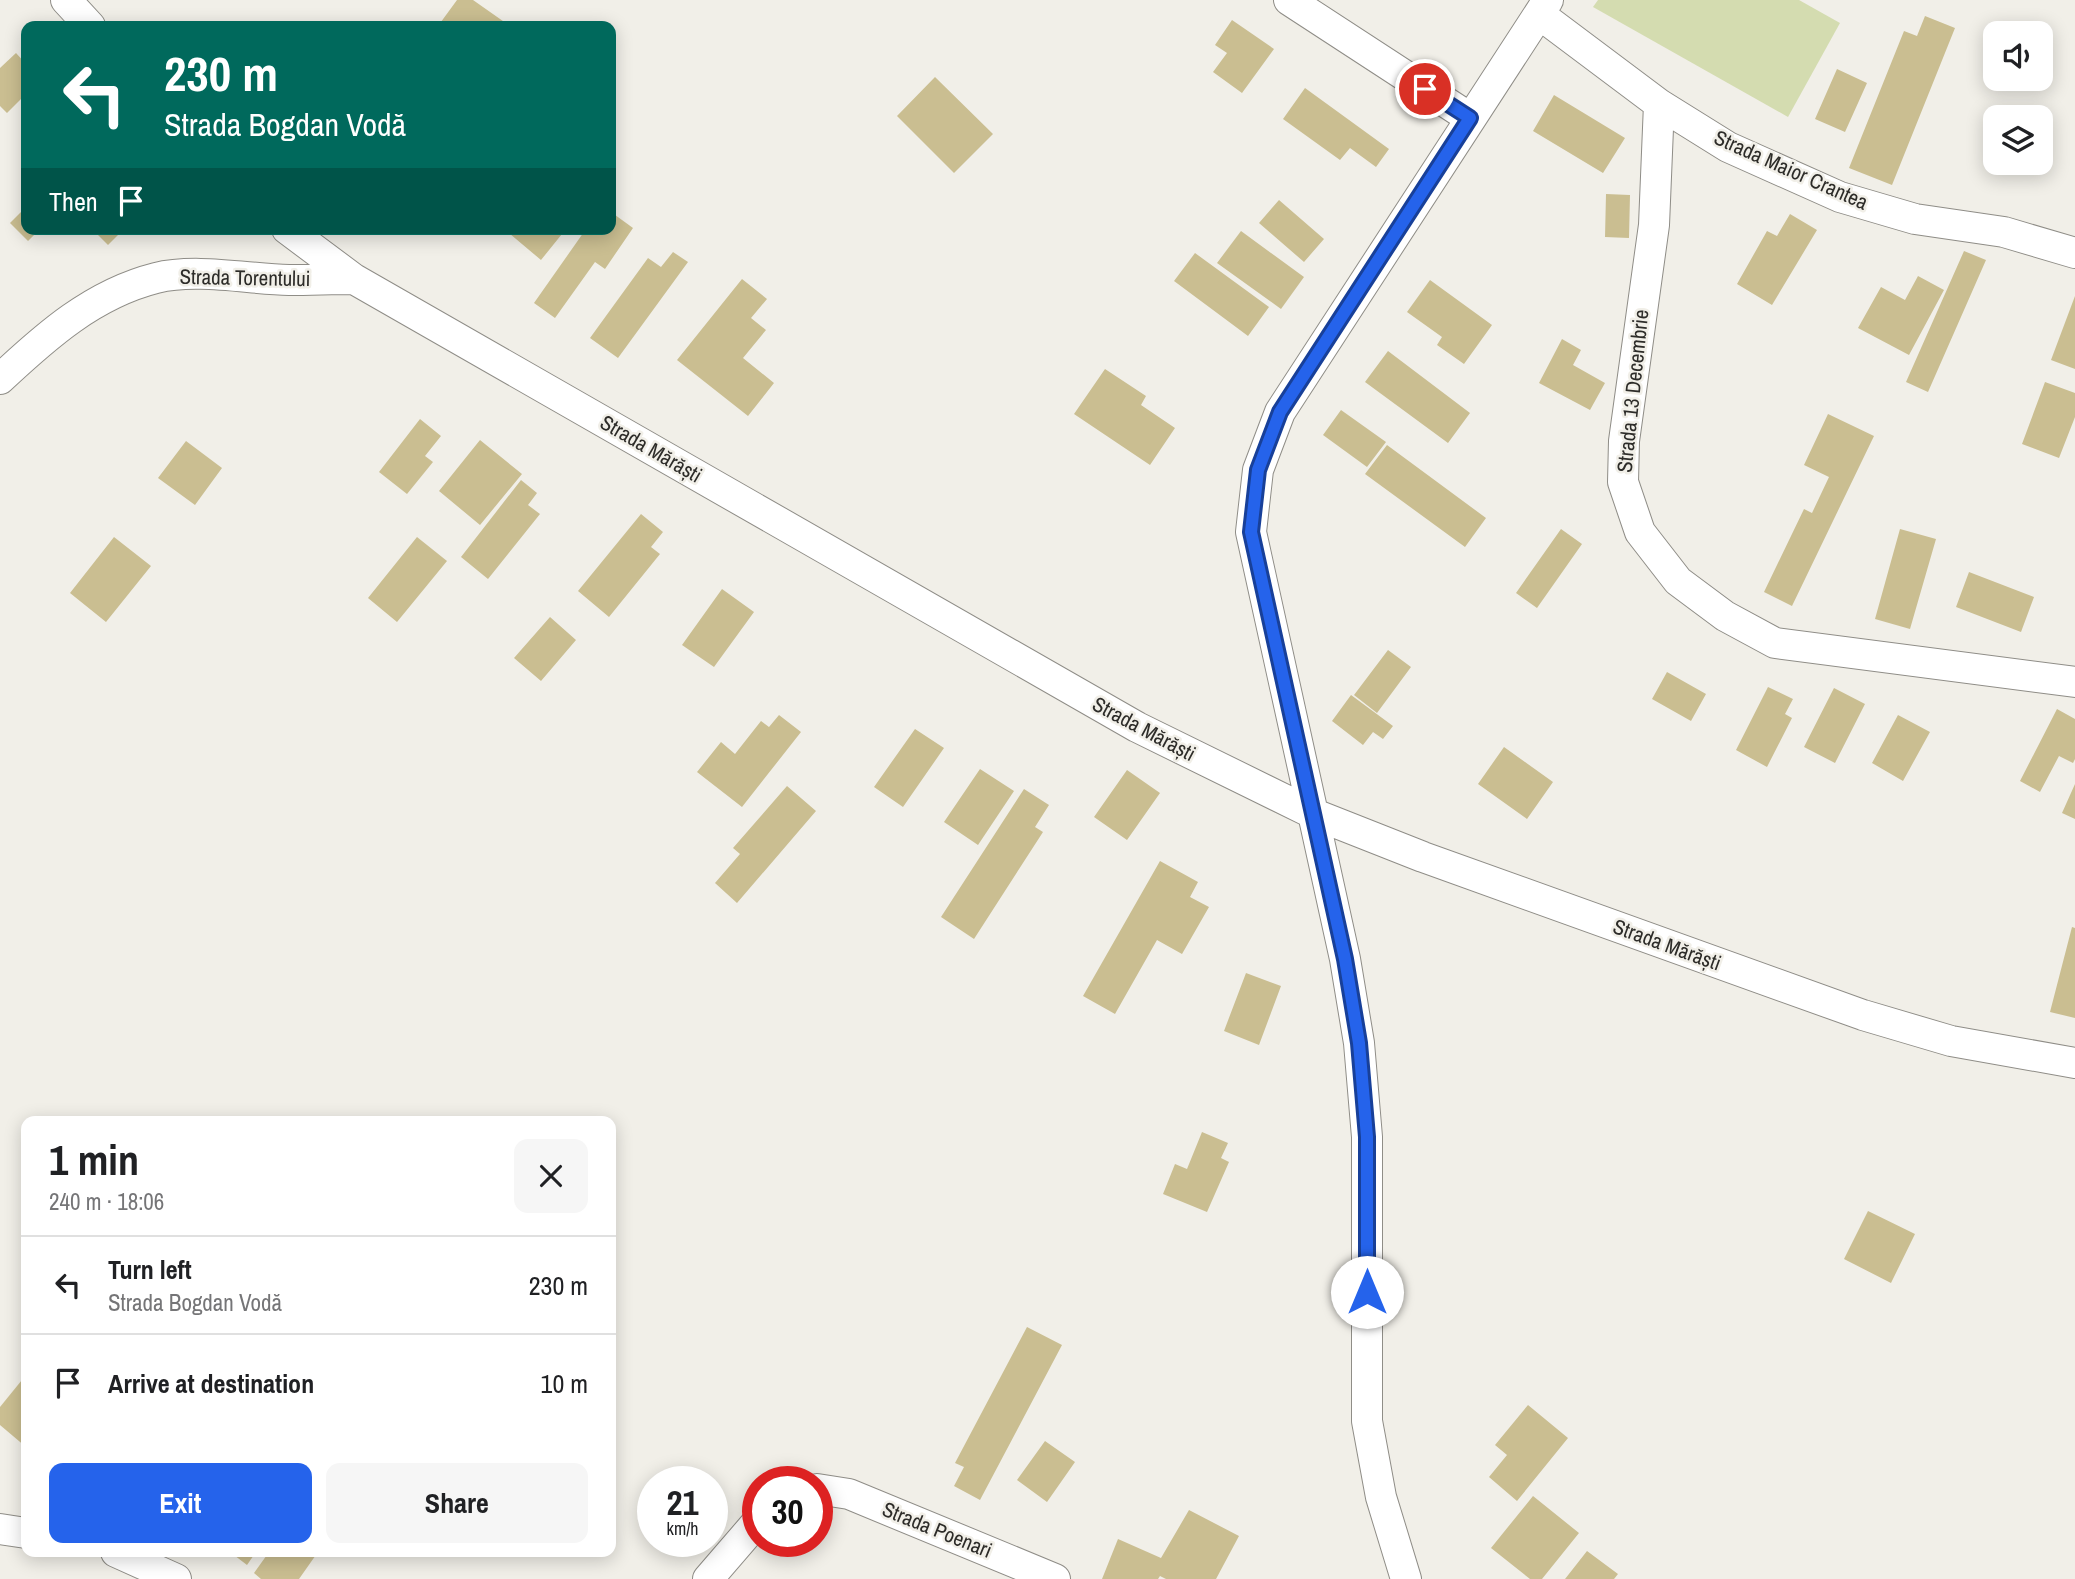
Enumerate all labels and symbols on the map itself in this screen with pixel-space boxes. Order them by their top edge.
pin [1395,59,1455,119]
street label: Strada Maior Crantea [1710,123,1873,217]
street label: Strada Torentului [179,262,311,293]
street label: Strada 13 Decembrie [1610,308,1655,474]
street label: Strada Mărăști [595,408,707,489]
street label: Strada Mărăști [1088,689,1201,768]
street label: Strada Mărăști [1609,912,1725,977]
position arrow [1330,1255,1404,1329]
speed limit sign: 30 [742,1466,833,1557]
street label: Strada Poenari [878,1494,996,1565]

